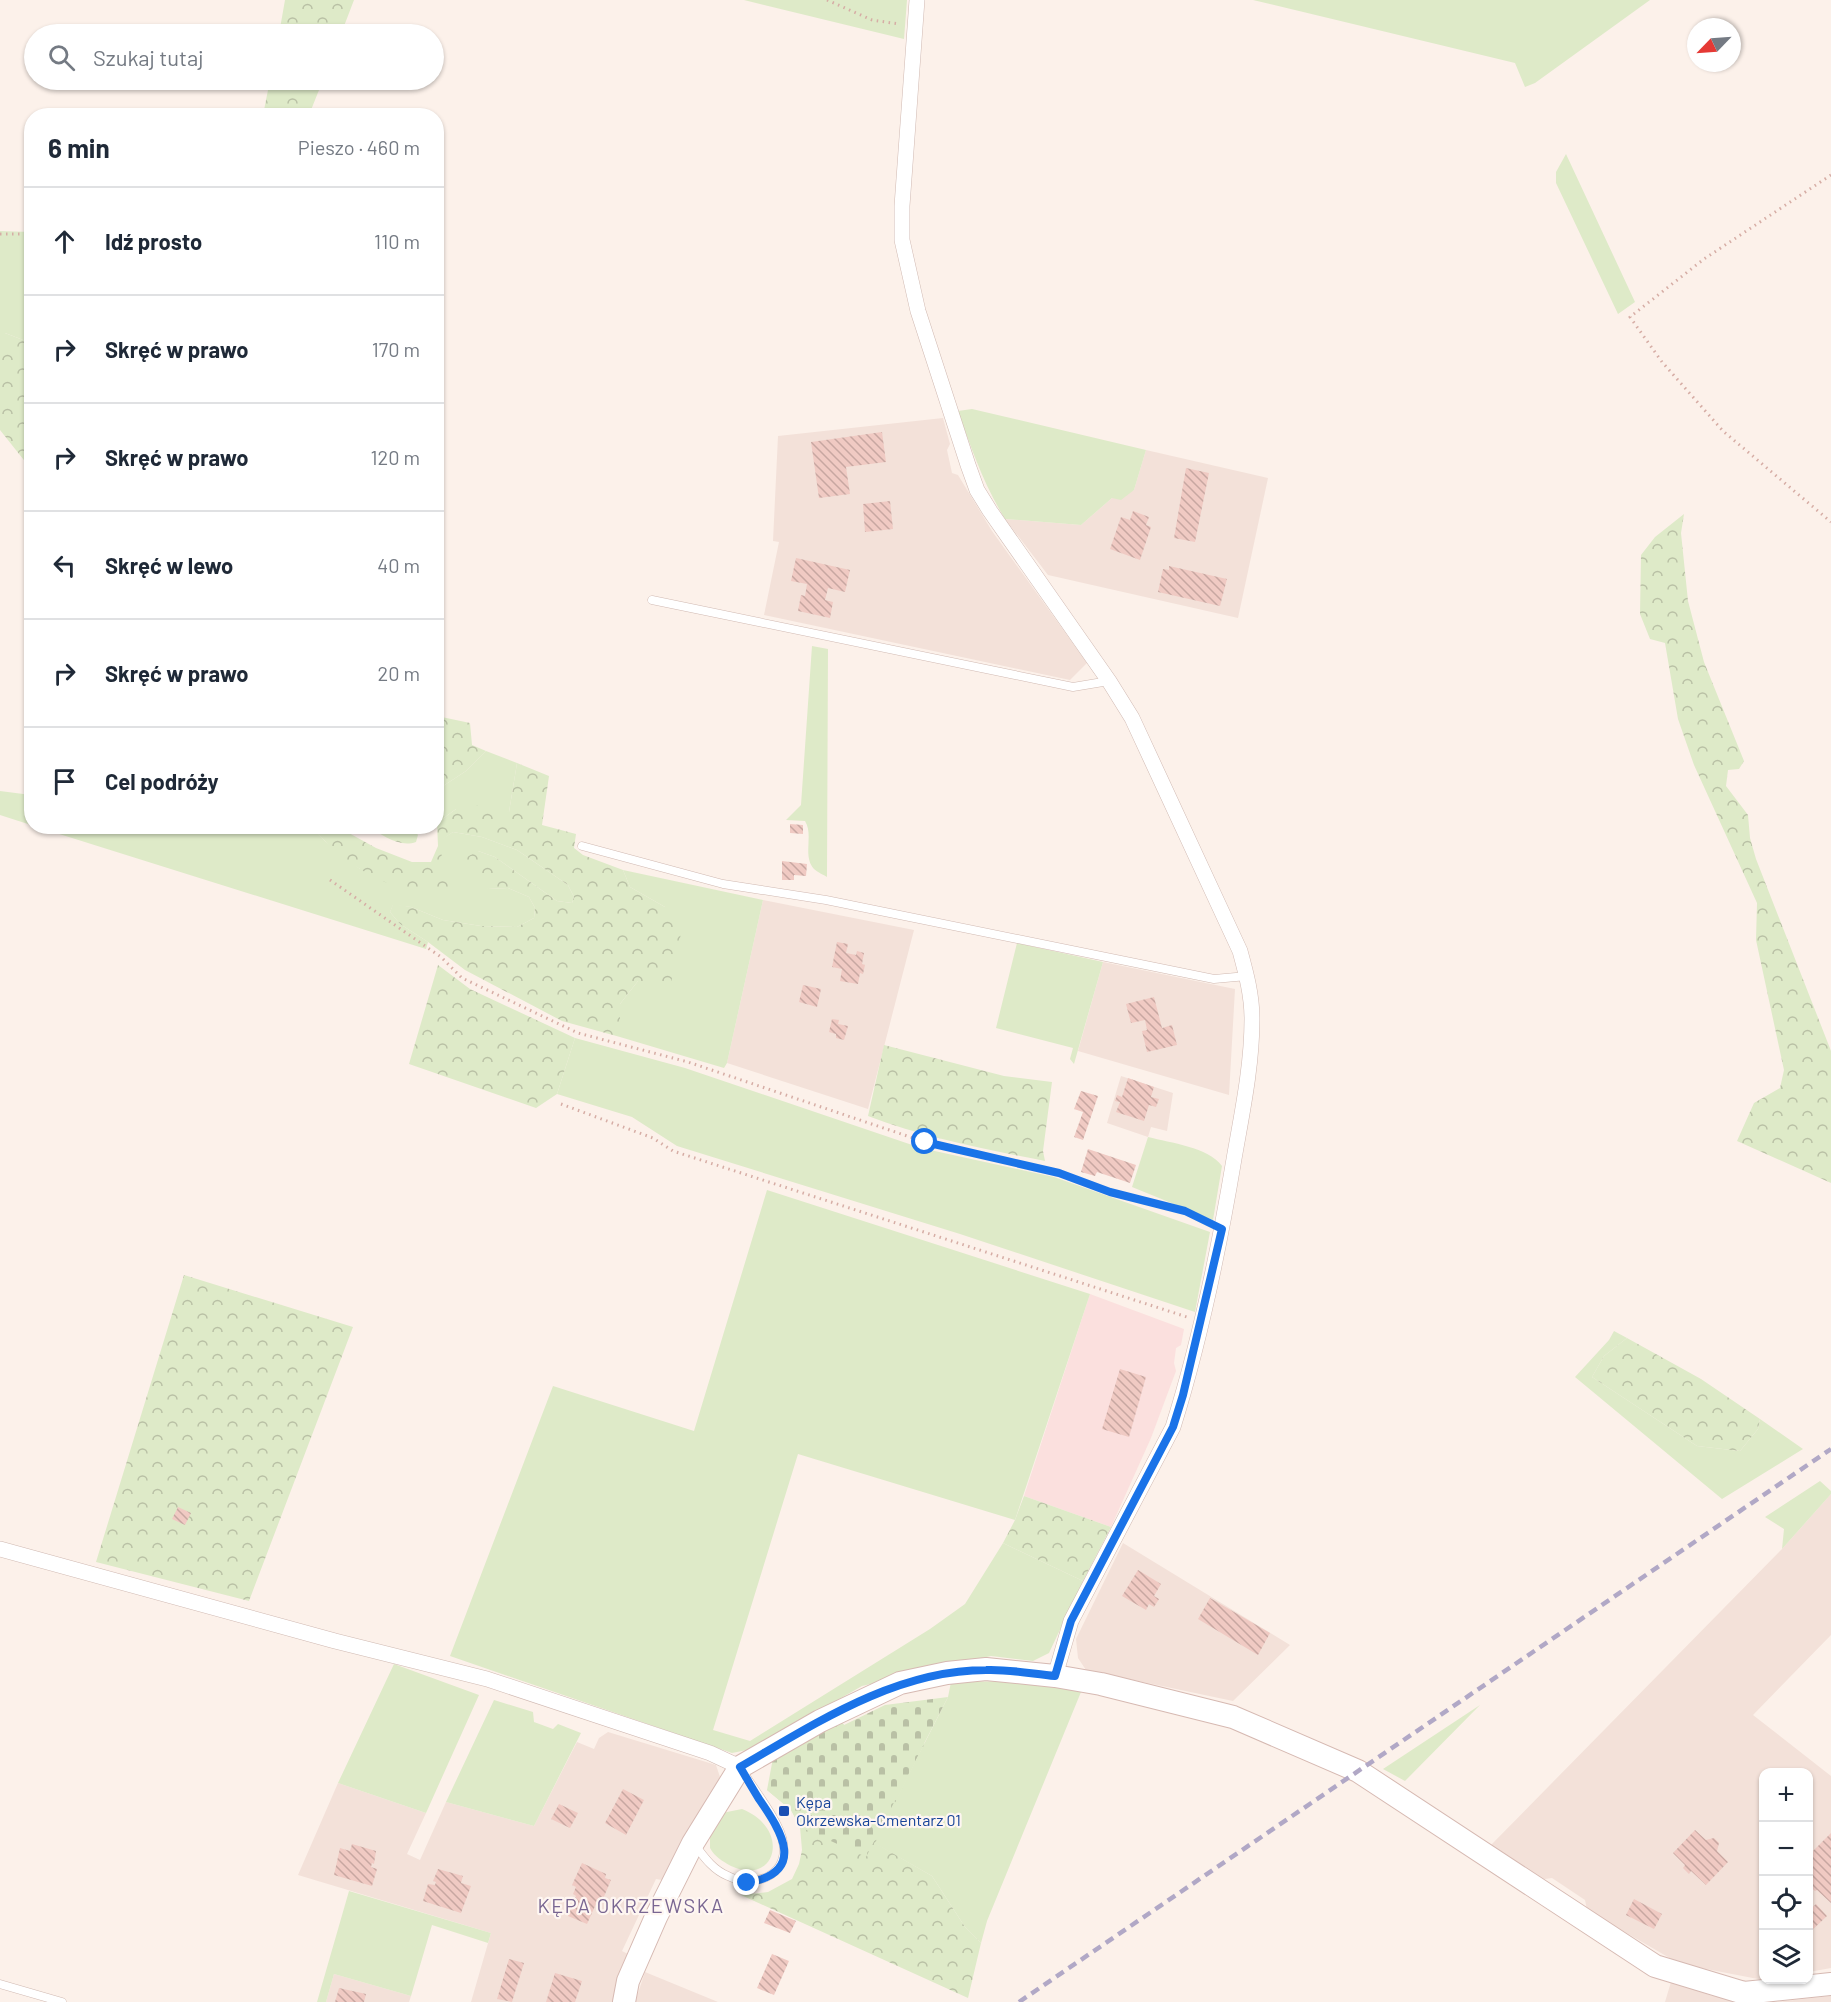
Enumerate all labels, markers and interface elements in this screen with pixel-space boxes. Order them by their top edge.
north arrow [1687,18,1741,72]
search box [24,24,444,90]
icon: search [45,41,78,74]
text: Szukaj tutaj [93,44,204,70]
text: 6 min [48,132,110,163]
text: Pieszo · 460 m [298,135,420,159]
icon: ahead [48,225,81,258]
text: Idź prosto [105,228,202,254]
text: 110 m [374,229,420,253]
icon: right [48,333,81,366]
text: Skręć w prawo [105,336,249,362]
text: 170 m [372,337,420,361]
icon: right [48,441,81,474]
text: Skręć w prawo [105,444,249,470]
text: 120 m [370,445,420,469]
icon: left [48,549,81,582]
text: Skręć w lewo [105,552,233,578]
text: 40 m [377,553,420,577]
icon: right [48,657,81,690]
text: Skręć w prawo [105,660,249,686]
text: 20 m [377,661,420,685]
icon: arrive [48,765,81,798]
text: Cel podróży [105,768,219,794]
route start [911,1128,937,1154]
map controls [1759,1768,1813,1984]
button: + [1759,1768,1813,1822]
place label: Kępa Okrzewska-Cmentarz 01 [796,1792,961,1829]
marker: Kępa Okrzewska-Cmentarz 01 [777,1804,791,1818]
button: − [1759,1822,1813,1876]
route end [733,1869,759,1895]
button: locate [1759,1876,1813,1930]
district label: KĘPA OKRZEWSKA [537,1893,725,1917]
button: layers [1759,1930,1813,1984]

